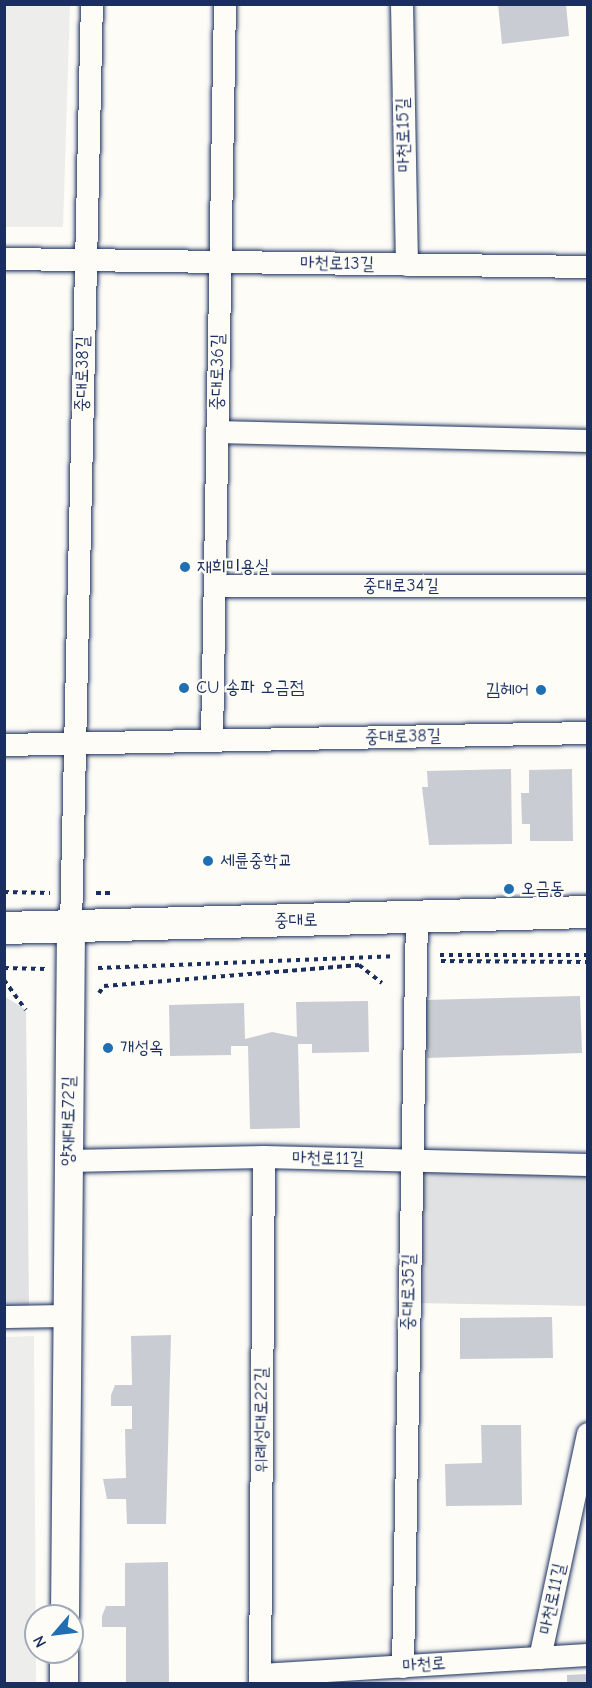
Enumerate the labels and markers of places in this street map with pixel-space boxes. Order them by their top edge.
place label: 재희미용실 [197,556,269,578]
marker: 재희미용실 [178,560,192,574]
place label: CU 송파 오금점 [196,677,304,699]
place label: 김헤어 [486,679,529,701]
marker: CU 송파 오금점 [177,681,191,695]
marker: 김헤어 [534,683,548,697]
place label: 세륜중학교 [220,850,292,872]
marker: 세륜중학교 [201,854,215,868]
place label: 오금동 [521,878,564,900]
marker: 오금동 [502,882,516,896]
place label: 개성옥 [120,1037,163,1059]
marker: 개성옥 [101,1041,115,1055]

